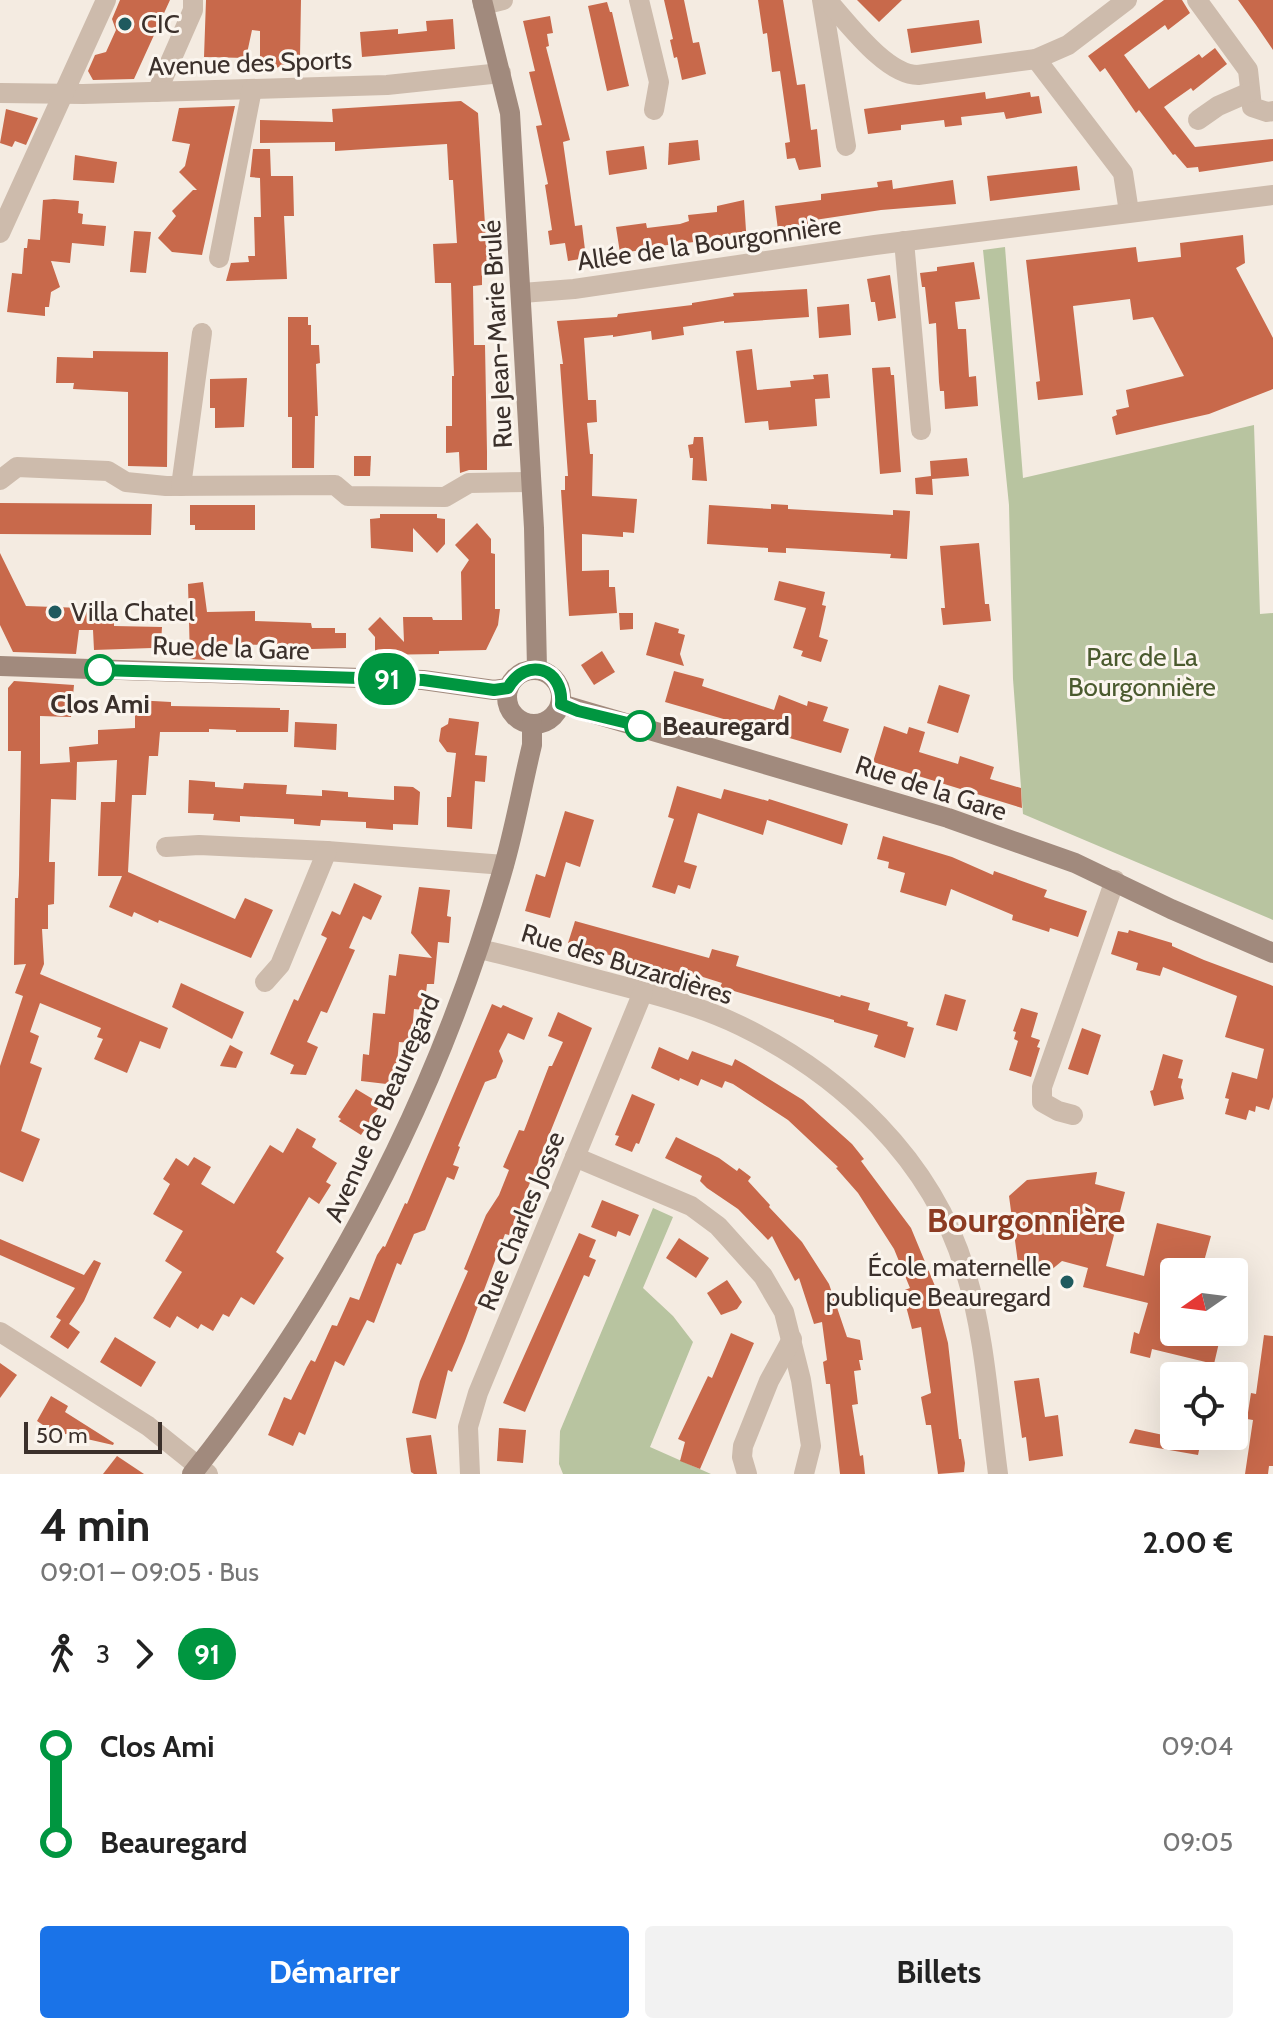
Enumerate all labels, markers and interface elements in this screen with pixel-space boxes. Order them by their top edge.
place label: CIC [141,8,180,40]
marker: CIC [116,15,134,33]
street label: Avenue des Sports [147,43,353,83]
street label: Allée de la Bourgonnière [575,209,843,277]
street label: Rue Jean-Marie Brulé [475,219,519,449]
place label: Villa Chatel [71,596,195,628]
marker: Villa Chatel [46,603,64,621]
street label: Rue de la Gare [152,629,310,667]
park label: Parc de La Bourgonnière [1068,641,1216,703]
line badge: 91 [351,653,423,705]
marker: Clos Ami [85,655,115,685]
text: 91 [374,662,400,696]
place label: Clos Ami [50,688,150,720]
place label: Beauregard [662,710,790,742]
marker: Beauregard [625,711,655,741]
street label: Rue de la Gare [851,748,1011,828]
street label: Rue des Buzardières [517,917,737,1011]
street label: Avenue de Beauregard [317,989,447,1227]
street label: Rue Charles Josse [471,1127,571,1315]
district label: Bourgonnière [927,1199,1125,1241]
place label: École maternelle publique Beauregard [826,1251,1051,1313]
north arrow [1160,1258,1248,1346]
map controls [1160,1258,1248,1450]
marker: École maternelle publique Beauregard [1058,1273,1076,1291]
button: locate [1160,1362,1248,1450]
scale bar [24,1418,162,1454]
text: 50 m [36,1422,88,1449]
text: 4 min [40,1499,150,1552]
text: 2.00 € [1142,1524,1233,1561]
text: 09:01 – 09:05 · Bus [40,1556,259,1588]
icon: walk [40,1632,84,1676]
icon: forward [122,1632,166,1676]
text: 91 [194,1637,220,1671]
text: 3 [96,1638,110,1670]
text: Clos Ami [100,1728,215,1765]
text: 09:04 [1161,1730,1233,1762]
text: Beauregard [100,1824,247,1861]
text: 09:05 [1162,1826,1233,1858]
button: Démarrer [40,1926,629,2018]
button: Billets [645,1926,1233,2018]

